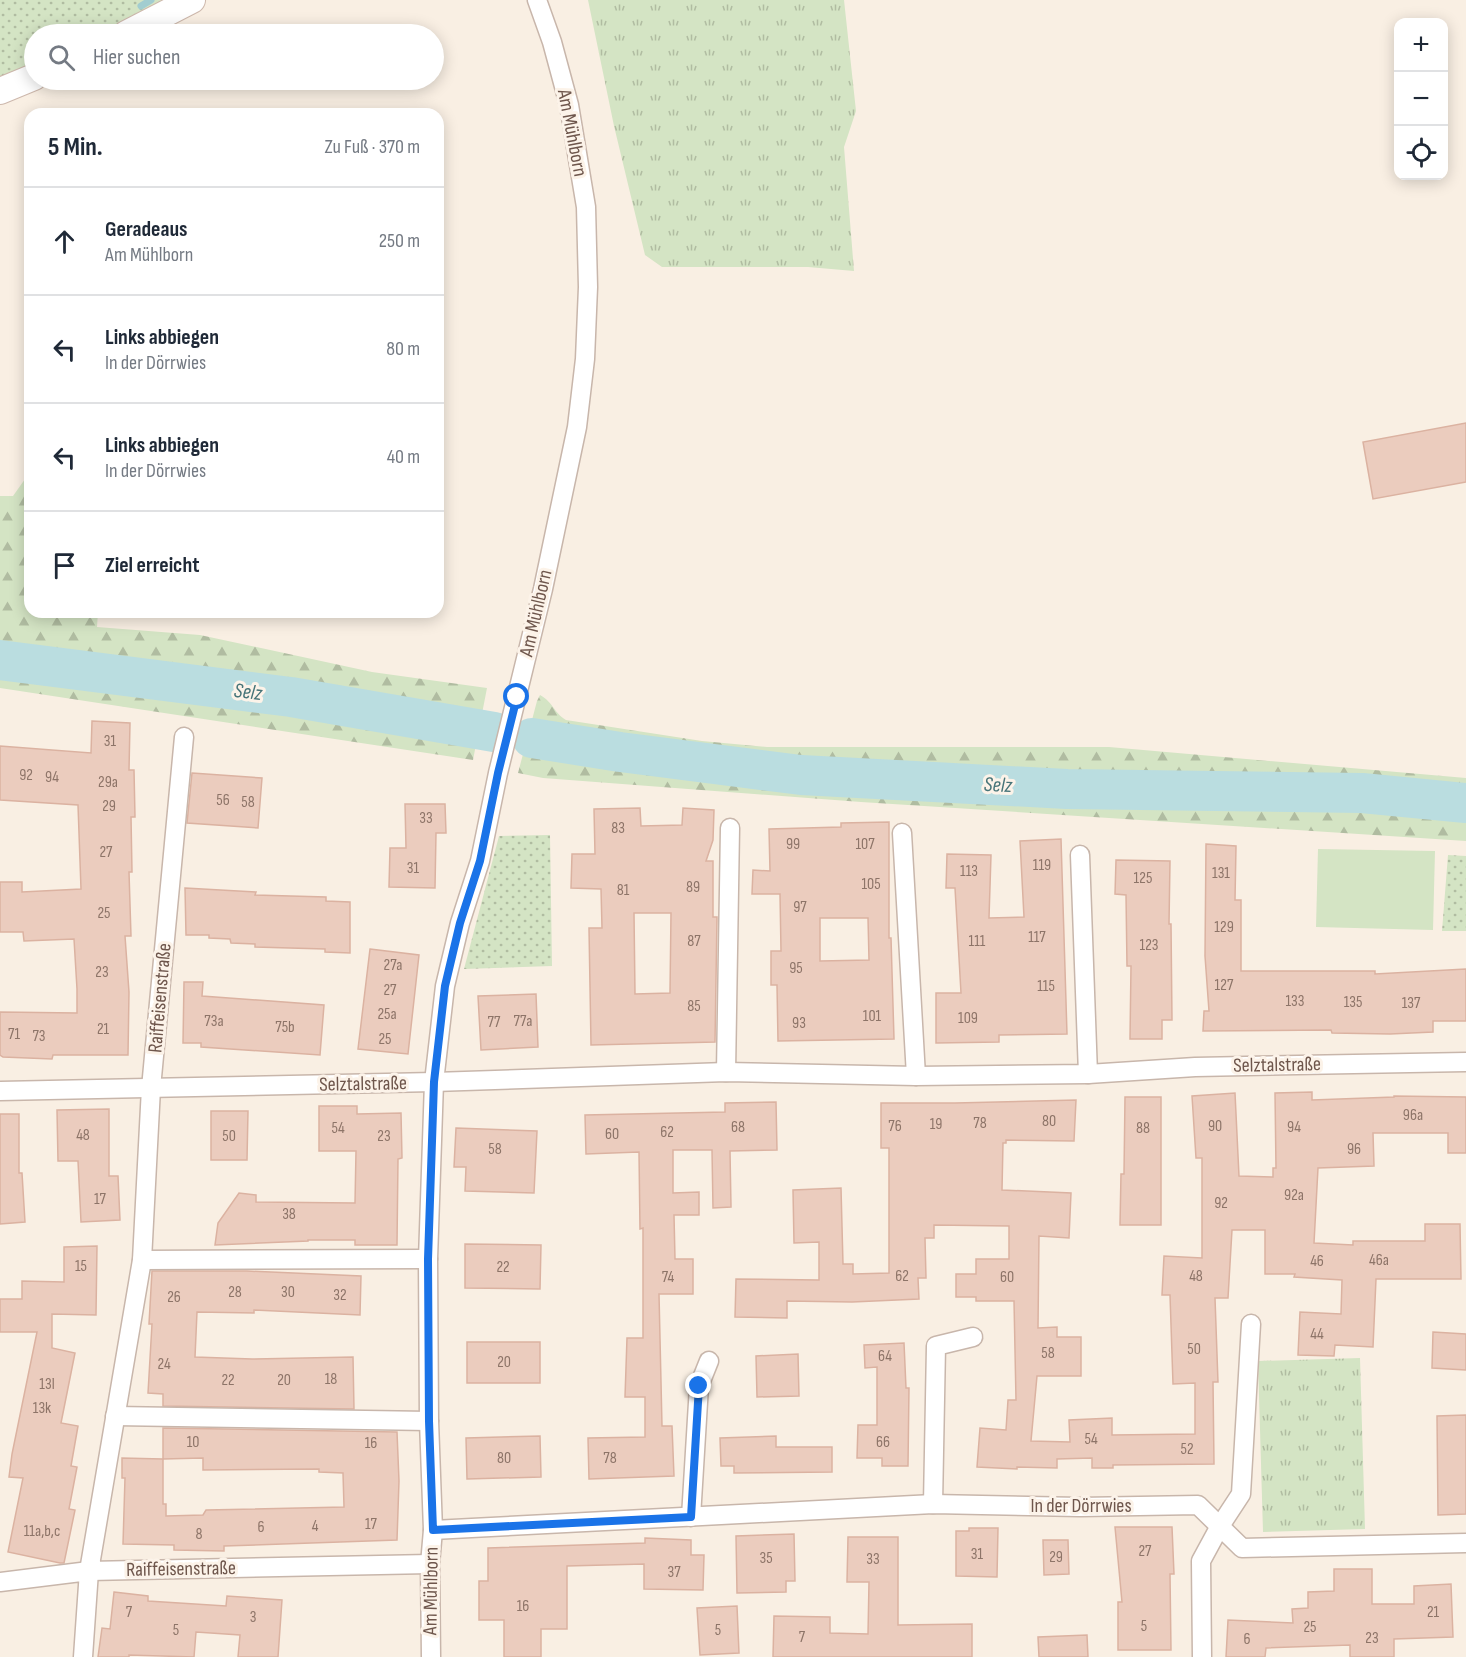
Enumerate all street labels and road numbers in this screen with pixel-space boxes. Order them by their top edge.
street label: Am Mühlborn [552,86,592,179]
street label: Am Mühlborn [514,567,558,660]
street label: Raiffeisenstraße [143,942,177,1054]
street label: Selztalstraße [1233,1052,1321,1078]
street label: Selztalstraße [319,1071,407,1097]
street label: In der Dörrwies [1030,1494,1132,1518]
street label: Am Mühlborn [418,1547,444,1636]
street label: Raiffeisenstraße [126,1556,236,1582]

